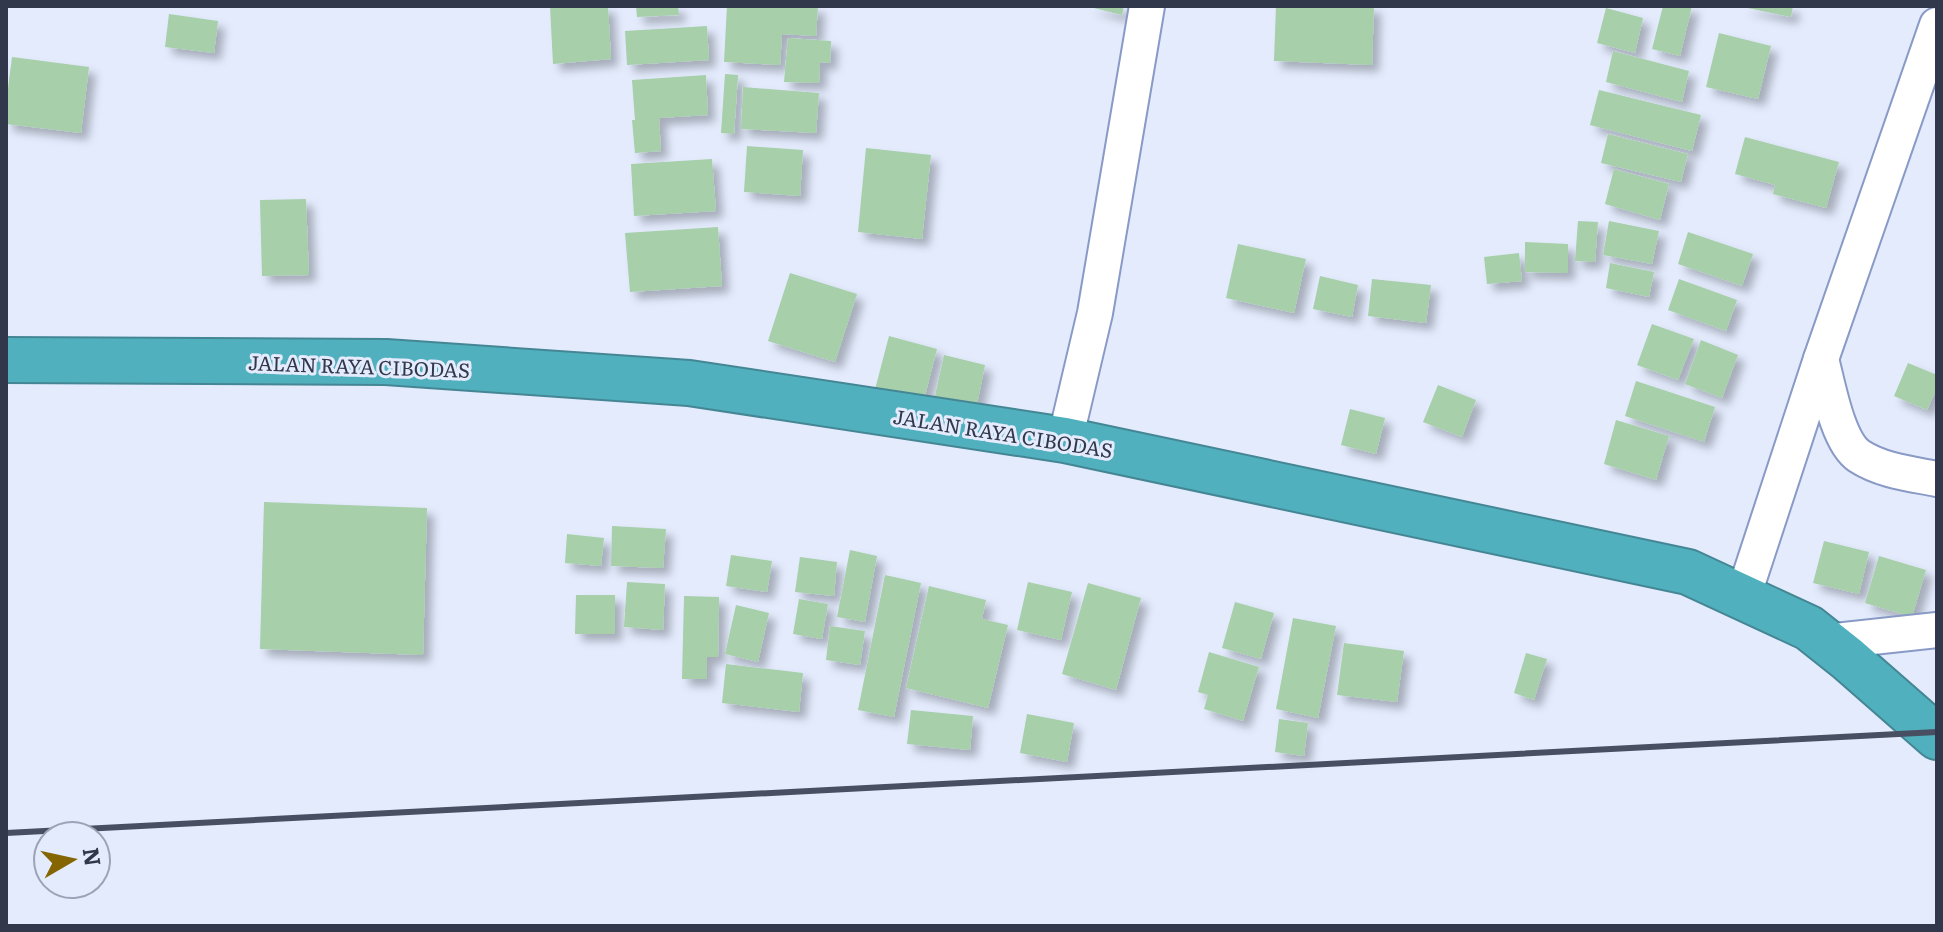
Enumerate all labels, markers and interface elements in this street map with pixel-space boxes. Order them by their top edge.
street label: JALAN RAYA CIBODAS [248,346,470,384]
street label: JALAN RAYA CIBODAS [891,400,1115,464]
north arrow [32,820,112,900]
text: N [75,845,111,868]

